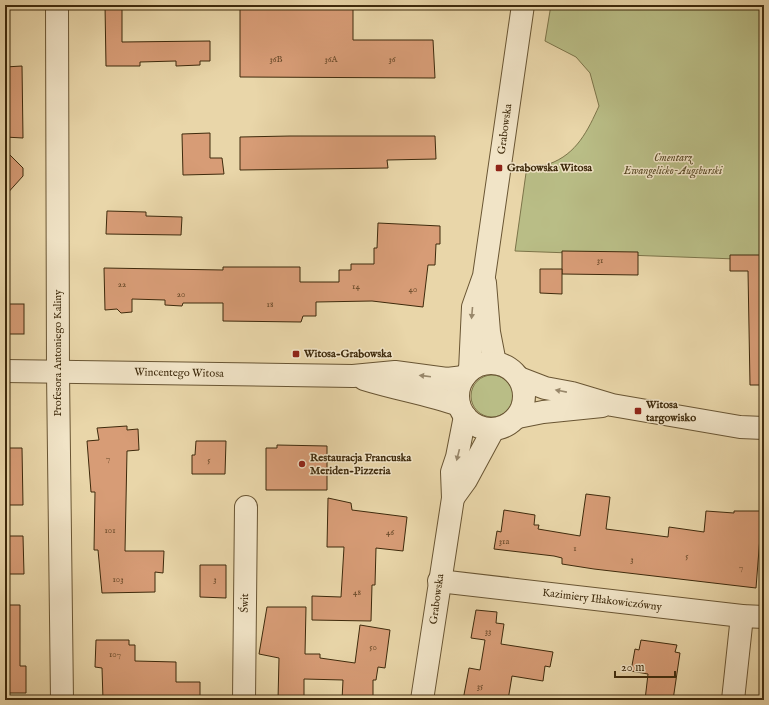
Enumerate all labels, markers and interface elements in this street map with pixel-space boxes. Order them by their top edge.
house number: 36B [269,54,283,65]
house number: 36A [324,54,339,65]
house number: 36 [388,54,396,65]
street label: Grabowska [495,103,516,155]
park label: Cmentarz Ewangelicko-Augsburski [623,151,723,179]
place label: Grabowska Witosa [507,161,592,175]
marker: Grabowska Witosa [494,163,504,173]
house number: 31 [597,255,603,266]
house number: 22 [118,279,126,290]
house number: 14 [352,281,360,292]
house number: 40 [409,284,417,295]
street label: Profesora Antoniego Kaliny [51,289,65,417]
house number: 20 [177,289,185,300]
house number: 18 [267,299,274,310]
one-way arrow [469,307,476,319]
place label: Witosa-Grabowska [303,347,392,361]
marker: Witosa-Grabowska [291,349,301,359]
street label: Wincentego Witosa [134,365,224,381]
one-way arrow [419,373,431,379]
one-way arrow [554,387,567,393]
place label: Witosa targowisko [645,398,696,425]
marker: Witosa targowisko [633,406,643,416]
one-way arrow [454,448,460,461]
place label: Restauracja Francuska Meriden-Pizzeria [310,451,411,478]
house number: 7 [106,453,110,464]
house number: 5 [207,455,211,466]
marker: Restauracja Francuska Meriden-Pizzeria [297,459,307,469]
house number: 101 [104,525,116,536]
house number: 46 [386,527,394,538]
house number: 31a [499,536,509,547]
house number: 1 [573,543,577,554]
house number: 5 [685,551,689,562]
house number: 3 [630,554,634,565]
house number: 7 [739,562,743,573]
street label: Grabowska [427,573,448,625]
house number: 103 [112,574,124,585]
house number: 3 [213,574,217,585]
street label: Kazimiery Iłłakowiczówny [541,586,663,614]
house number: 48 [353,587,361,598]
street label: Świt [238,593,252,613]
house number: 33 [485,626,491,637]
house number: 50 [369,642,377,653]
house number: 107 [109,649,121,660]
scale bar [615,653,675,679]
text: 20 m [621,660,644,675]
house number: 35 [477,681,484,692]

